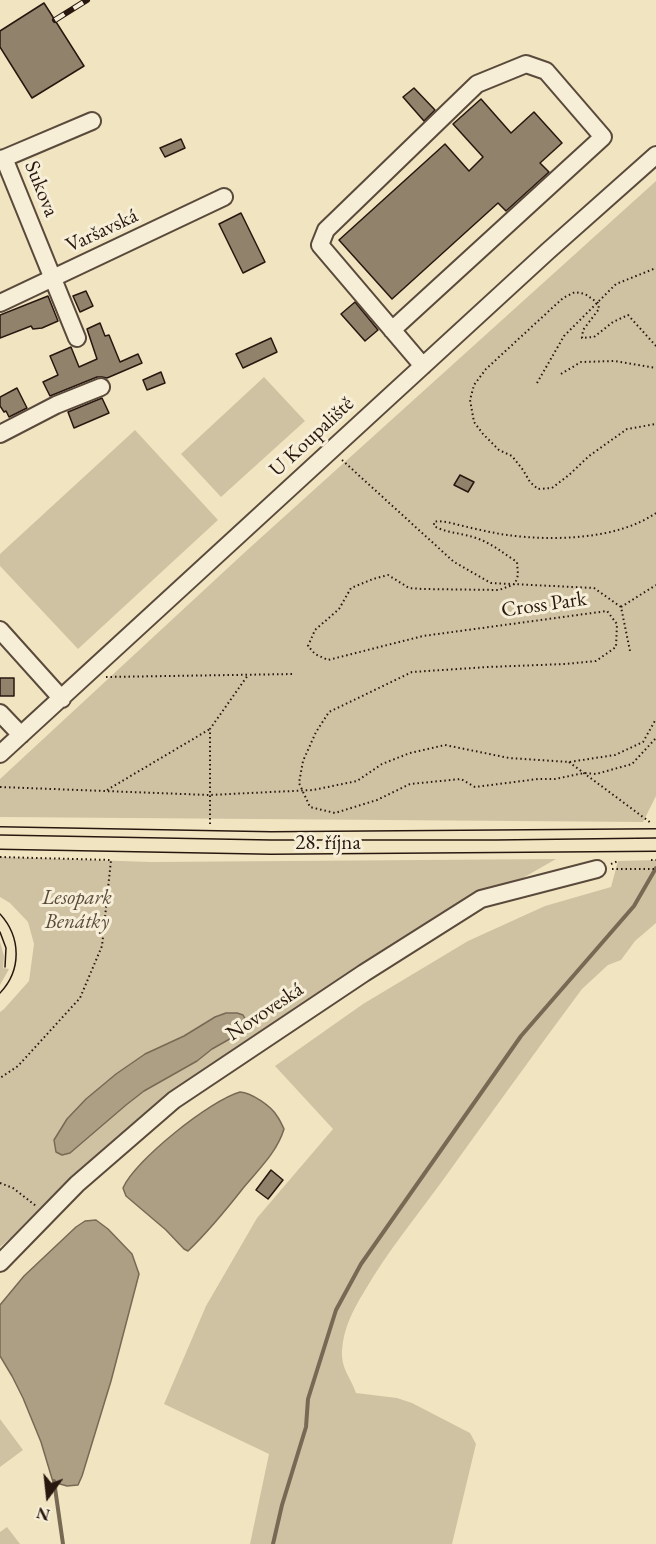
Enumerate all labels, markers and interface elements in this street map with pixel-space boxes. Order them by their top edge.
street label: Sukova [18,157,64,221]
street label: Varšavská [62,203,142,259]
street label: U Koupaliště [265,392,359,482]
street label: Cross Park [500,587,588,623]
street label: 28. října [295,830,361,856]
park label: Lesopark Benátky [42,885,112,935]
street label: Novoveská [222,977,308,1047]
north arrow [18,1466,78,1526]
text: N [34,1502,52,1526]

